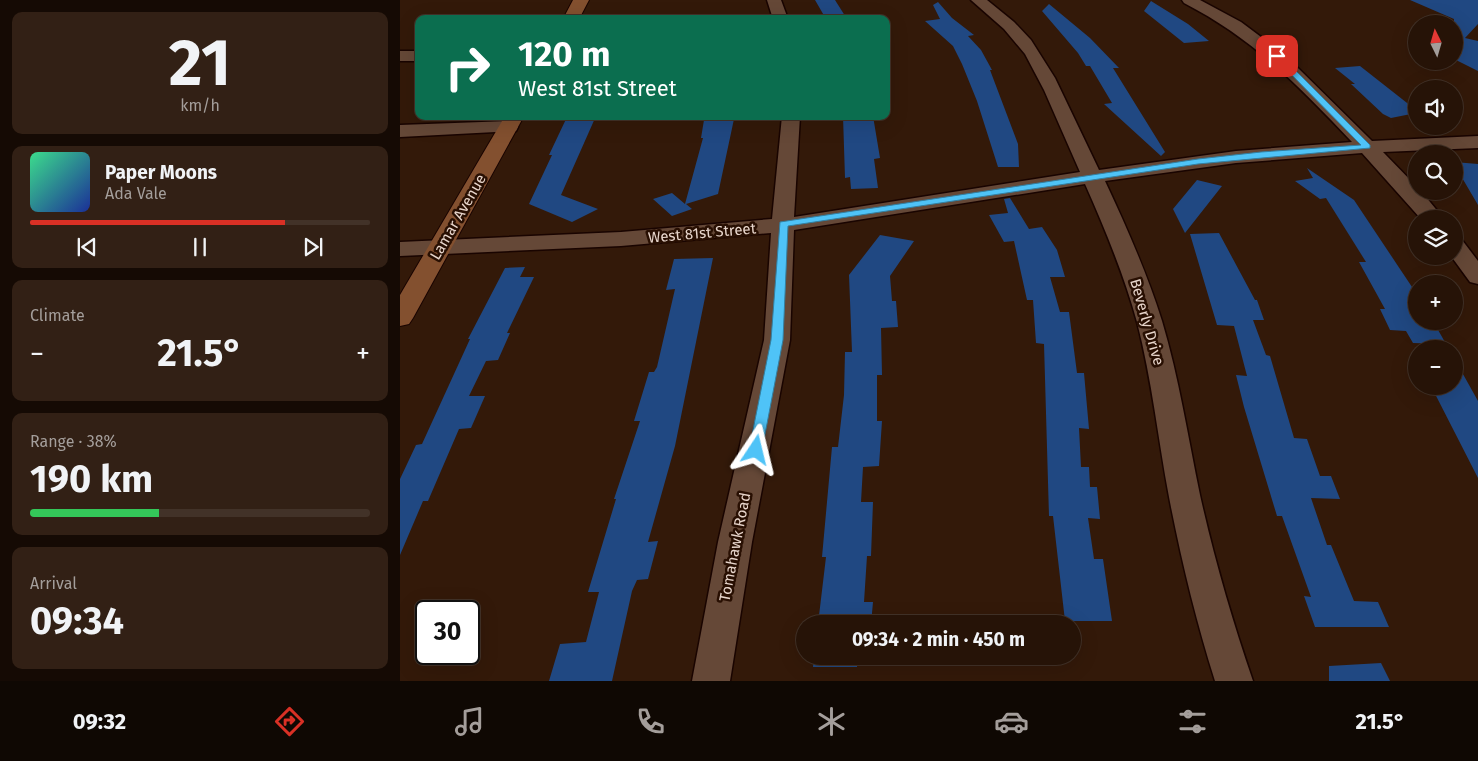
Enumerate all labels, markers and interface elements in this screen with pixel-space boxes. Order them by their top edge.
north arrow [1408,15,1462,70]
map controls [1408,15,1463,395]
text: 21 [169,24,231,102]
text: 120 m [518,33,611,75]
icon: right [435,35,500,100]
pin [1256,35,1298,77]
icon: arrive [1263,42,1291,70]
text: West 81st Street [518,75,677,102]
button: sound [1408,80,1463,135]
text: km/h [180,96,220,115]
button: search [1408,145,1463,200]
text: Paper Moons [105,161,217,184]
street label: Lamar Avenue [426,171,490,263]
text: Ada Vale [105,184,167,203]
button: layers [1408,210,1463,265]
street label: West 81st Street [647,219,757,247]
icon: previous [73,233,101,261]
icon: pause [186,233,214,261]
icon: next [299,233,327,261]
button: + [1408,275,1463,330]
street label: Beverly Drive [1126,277,1168,367]
text: Climate [30,306,85,325]
text: 21.5° [157,330,243,376]
text: − [30,337,44,370]
text: + [356,337,370,370]
button: − [1408,340,1463,395]
position arrow [729,423,781,475]
text: Range · 38% [30,432,117,451]
text: 190 km [30,456,153,502]
street label: Tomahawk Road [716,491,754,603]
text: Arrival [30,574,77,593]
text: 09:34 [30,598,124,644]
speed limit sign: 30 [415,600,480,665]
text: 09:34 · 2 min · 450 m [852,628,1025,651]
icon: directions [272,704,307,739]
icon: music [452,704,487,739]
icon: phone [633,704,668,739]
icon: climate [814,704,849,739]
icon: car [994,704,1029,739]
icon: filters [1175,704,1210,739]
text: 09:32 [73,708,126,735]
text: 21.5° [1356,708,1405,735]

